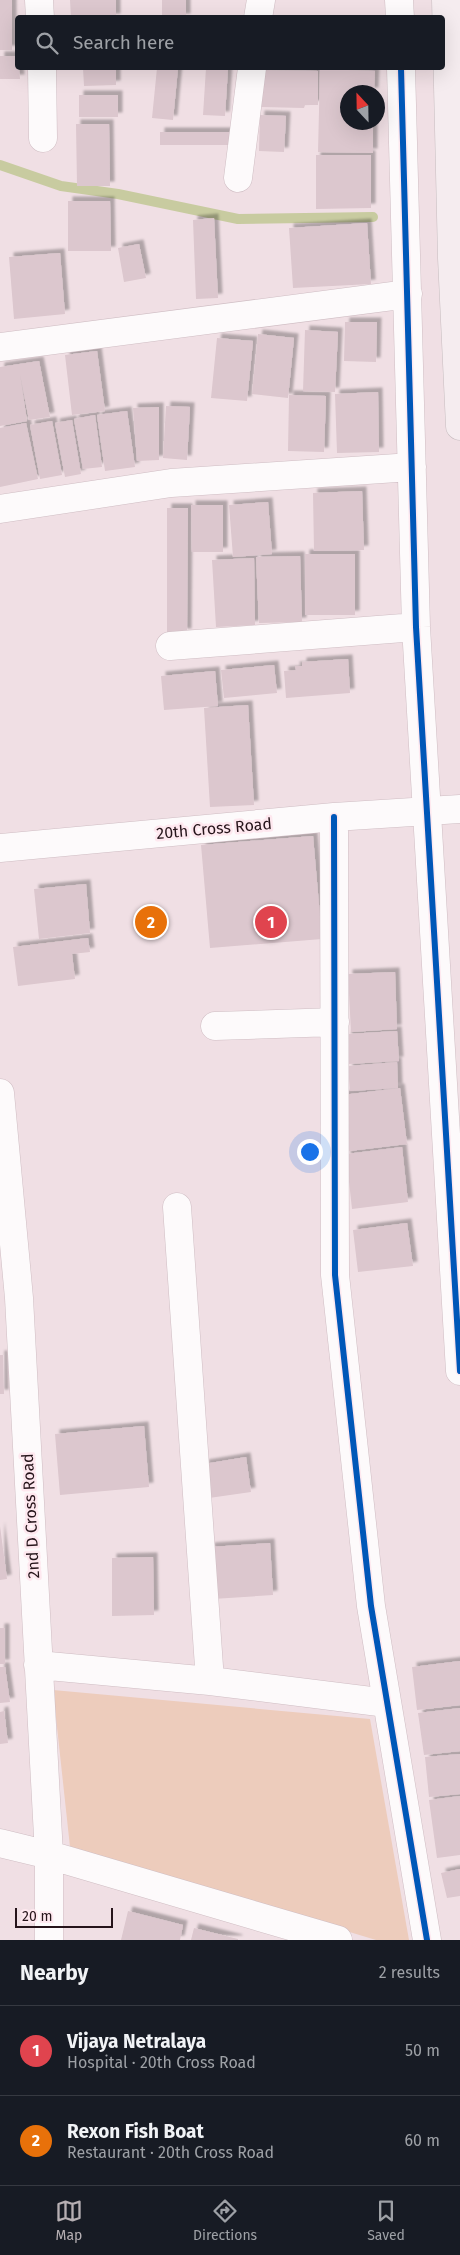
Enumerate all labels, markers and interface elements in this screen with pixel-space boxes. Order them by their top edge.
search box [15,15,445,70]
icon: search [33,29,61,57]
text: Search here [73,31,174,54]
north arrow [340,85,385,130]
street label: 20th Cross Road [155,814,273,843]
pin: 2 [135,903,167,941]
pin: 1 [255,903,287,941]
your location [297,1139,323,1165]
street label: 2nd D Cross Road [18,1453,43,1579]
scale bar [15,1905,112,1928]
text: 20 m [22,1908,52,1925]
text: Nearby [20,1960,88,1986]
text: 2 results [379,1963,440,1982]
text: Vijaya Netralaya [67,2030,206,2053]
text: 1 [32,2041,40,2060]
text: 50 m [405,2041,440,2060]
text: Hospital · 20th Cross Road [67,2053,256,2072]
text: Rexon Fish Boat [67,2120,204,2143]
text: 2 [32,2131,40,2150]
text: 60 m [405,2131,440,2150]
text: Restaurant · 20th Cross Road [67,2143,274,2162]
tab: Map [55,2197,83,2244]
tab: Directions [193,2197,257,2244]
tab: Saved [367,2197,405,2244]

